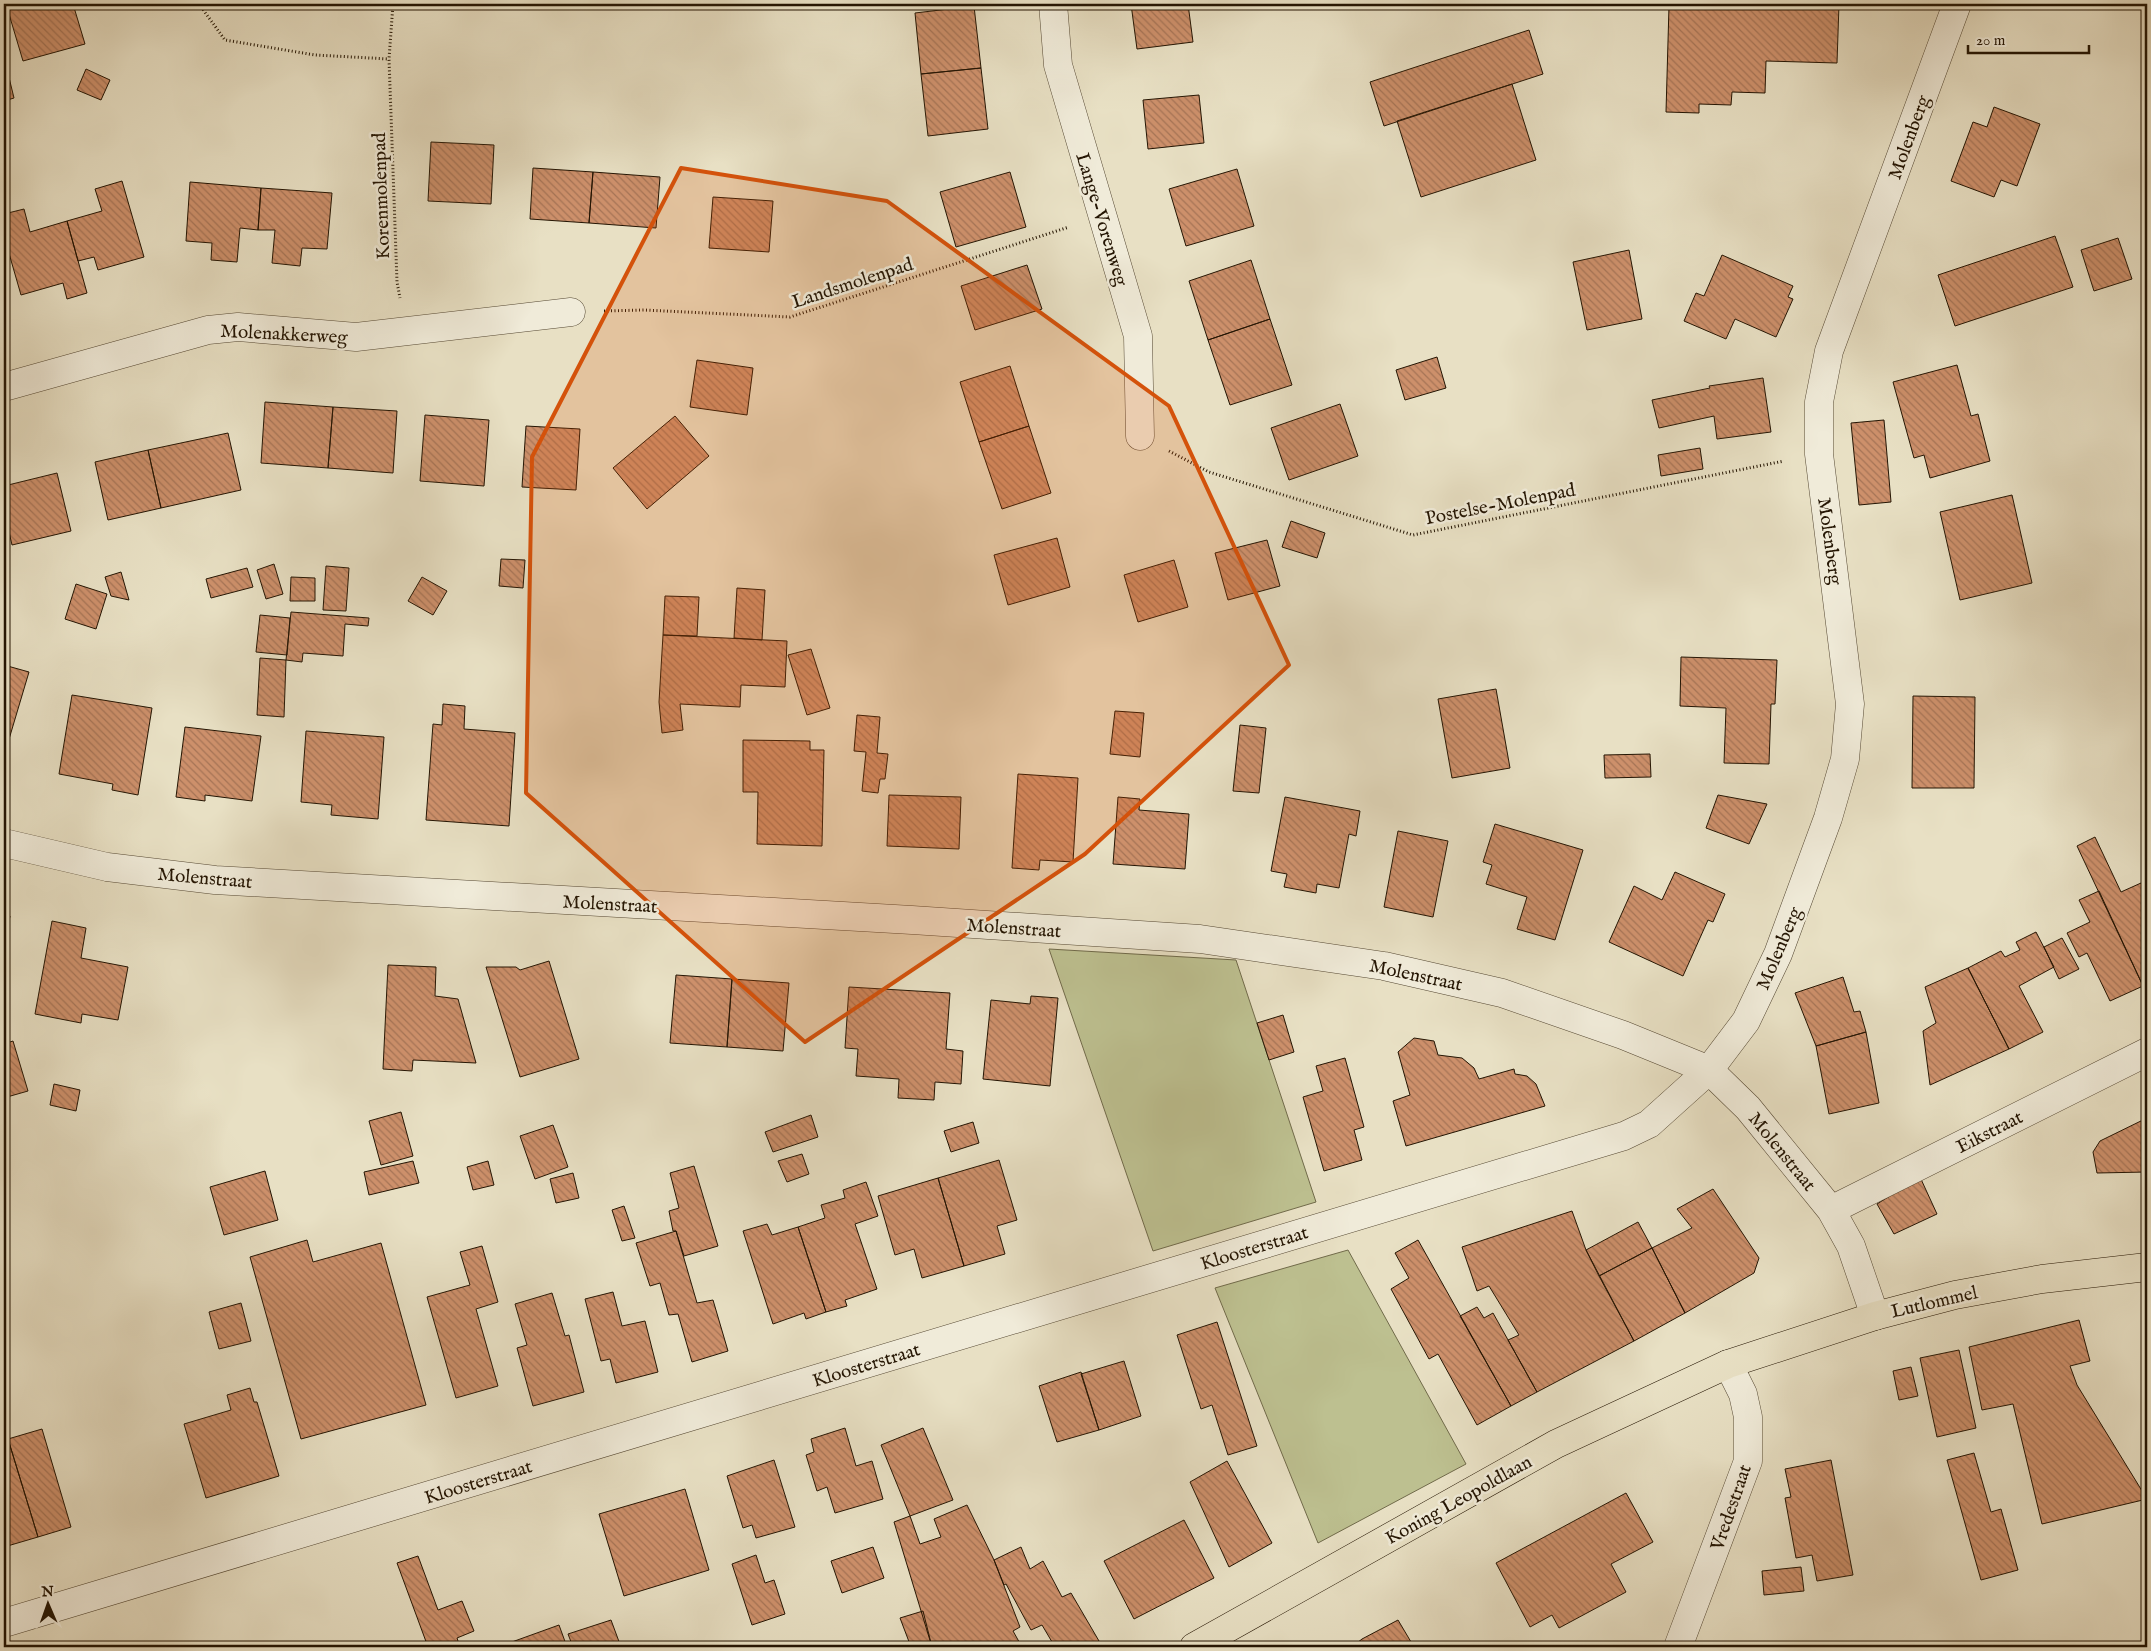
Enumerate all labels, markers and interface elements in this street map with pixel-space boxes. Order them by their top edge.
scale bar [1968,22,2090,54]
text: 20 m [1976,31,2006,50]
street label: Molenberg [1884,92,1936,183]
street label: Korenmolenpad [368,131,396,260]
street label: Lange-Vorenweg [1069,150,1133,290]
street label: Landsmolenpad [789,253,917,315]
street label: Molenakkerweg [220,320,349,350]
street label: Postelse-Molenpad [1423,478,1578,531]
street label: Molenberg [1811,496,1847,587]
street label: Molenstraat [156,863,254,895]
street label: Molenstraat [562,891,658,919]
street label: Molenberg [1752,903,1808,994]
street label: Molenstraat [966,914,1063,944]
street label: Molenstraat [1367,954,1465,998]
street label: Eikstraat [1953,1106,2028,1160]
street label: Molenstraat [1742,1108,1821,1197]
street label: Kloosterstraat [1198,1221,1312,1277]
street label: Lutlommel [1889,1281,1981,1325]
street label: Kloosterstraat [810,1338,924,1394]
street label: Koning Leopoldlaan [1382,1451,1536,1551]
street label: Kloosterstraat [422,1455,536,1511]
street label: Vredestraat [1706,1461,1758,1555]
north arrow [22,1578,72,1628]
text: N [40,1583,54,1601]

